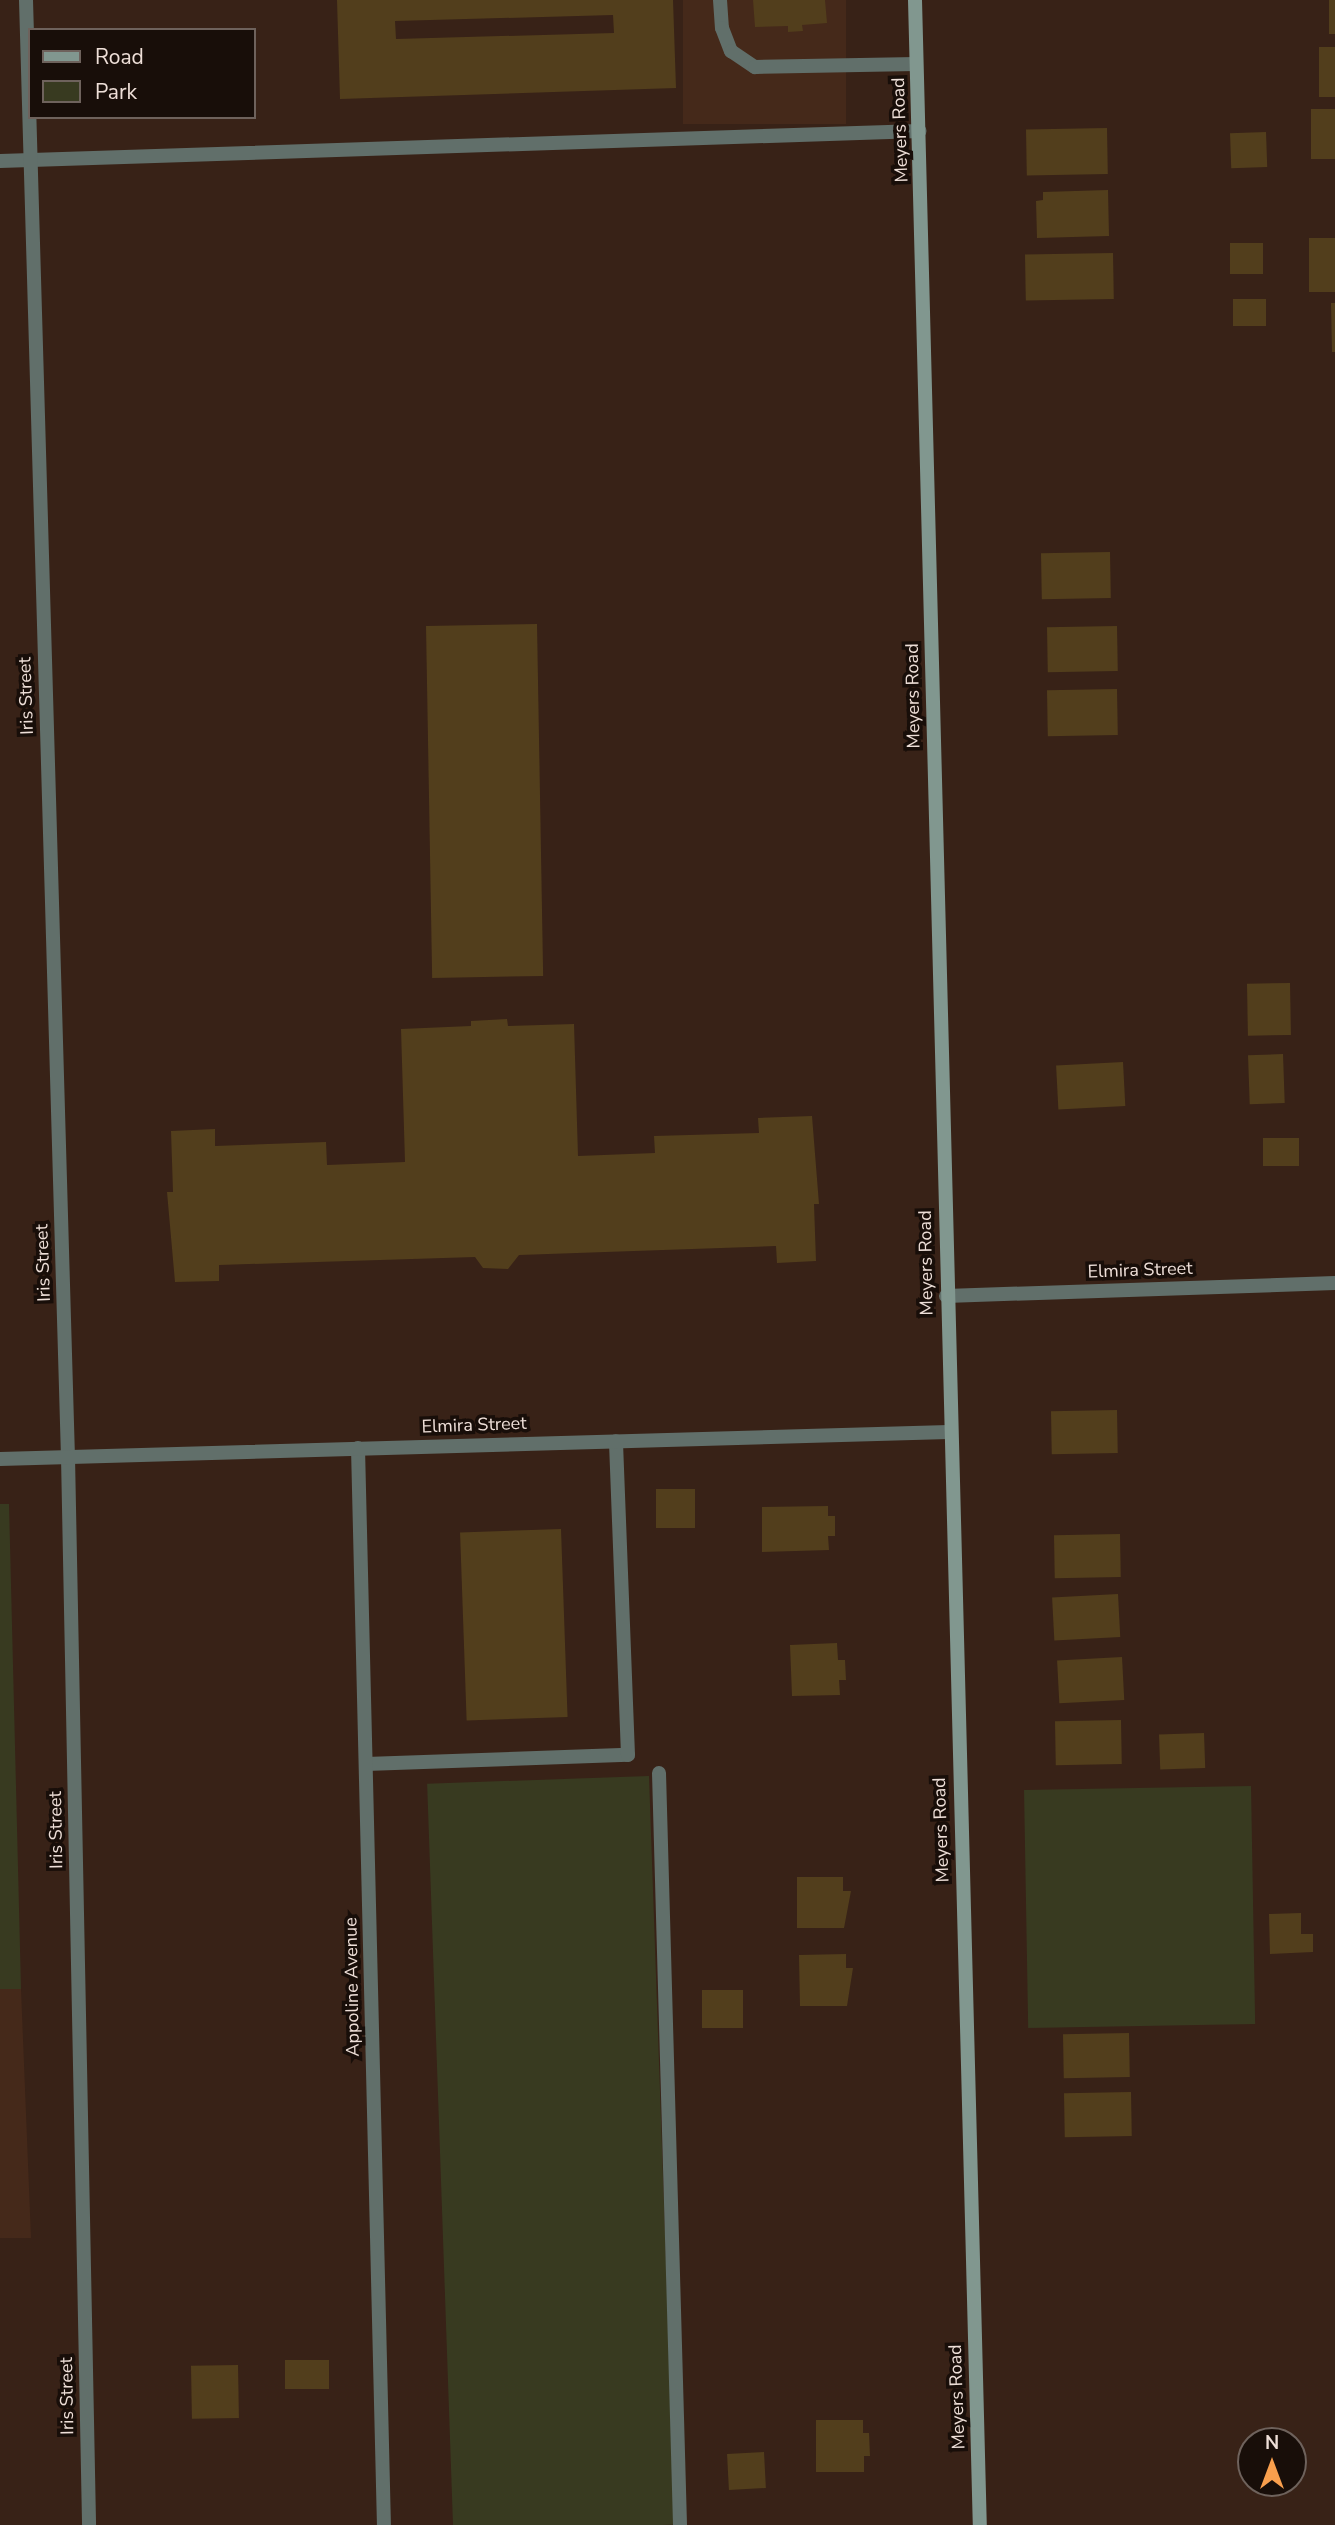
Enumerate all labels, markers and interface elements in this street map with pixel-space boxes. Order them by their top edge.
legend [28,28,256,119]
text: Road [95,43,144,71]
street label: Meyers Road [887,77,913,183]
text: Park [95,78,137,106]
street label: Meyers Road [901,643,925,749]
street label: Iris Street [14,657,38,735]
street label: Meyers Road [914,1210,938,1316]
street label: Iris Street [31,1224,55,1302]
street label: Elmira Street [1087,1257,1193,1283]
street label: Elmira Street [421,1412,527,1438]
street label: Meyers Road [928,1777,954,1883]
street label: Iris Street [45,1791,67,1869]
street label: Appoline Avenue [340,1917,364,2057]
street label: Meyers Road [944,2344,970,2450]
street label: Iris Street [56,2357,78,2435]
north arrow [1237,2427,1307,2497]
text: N [1265,2430,1279,2456]

